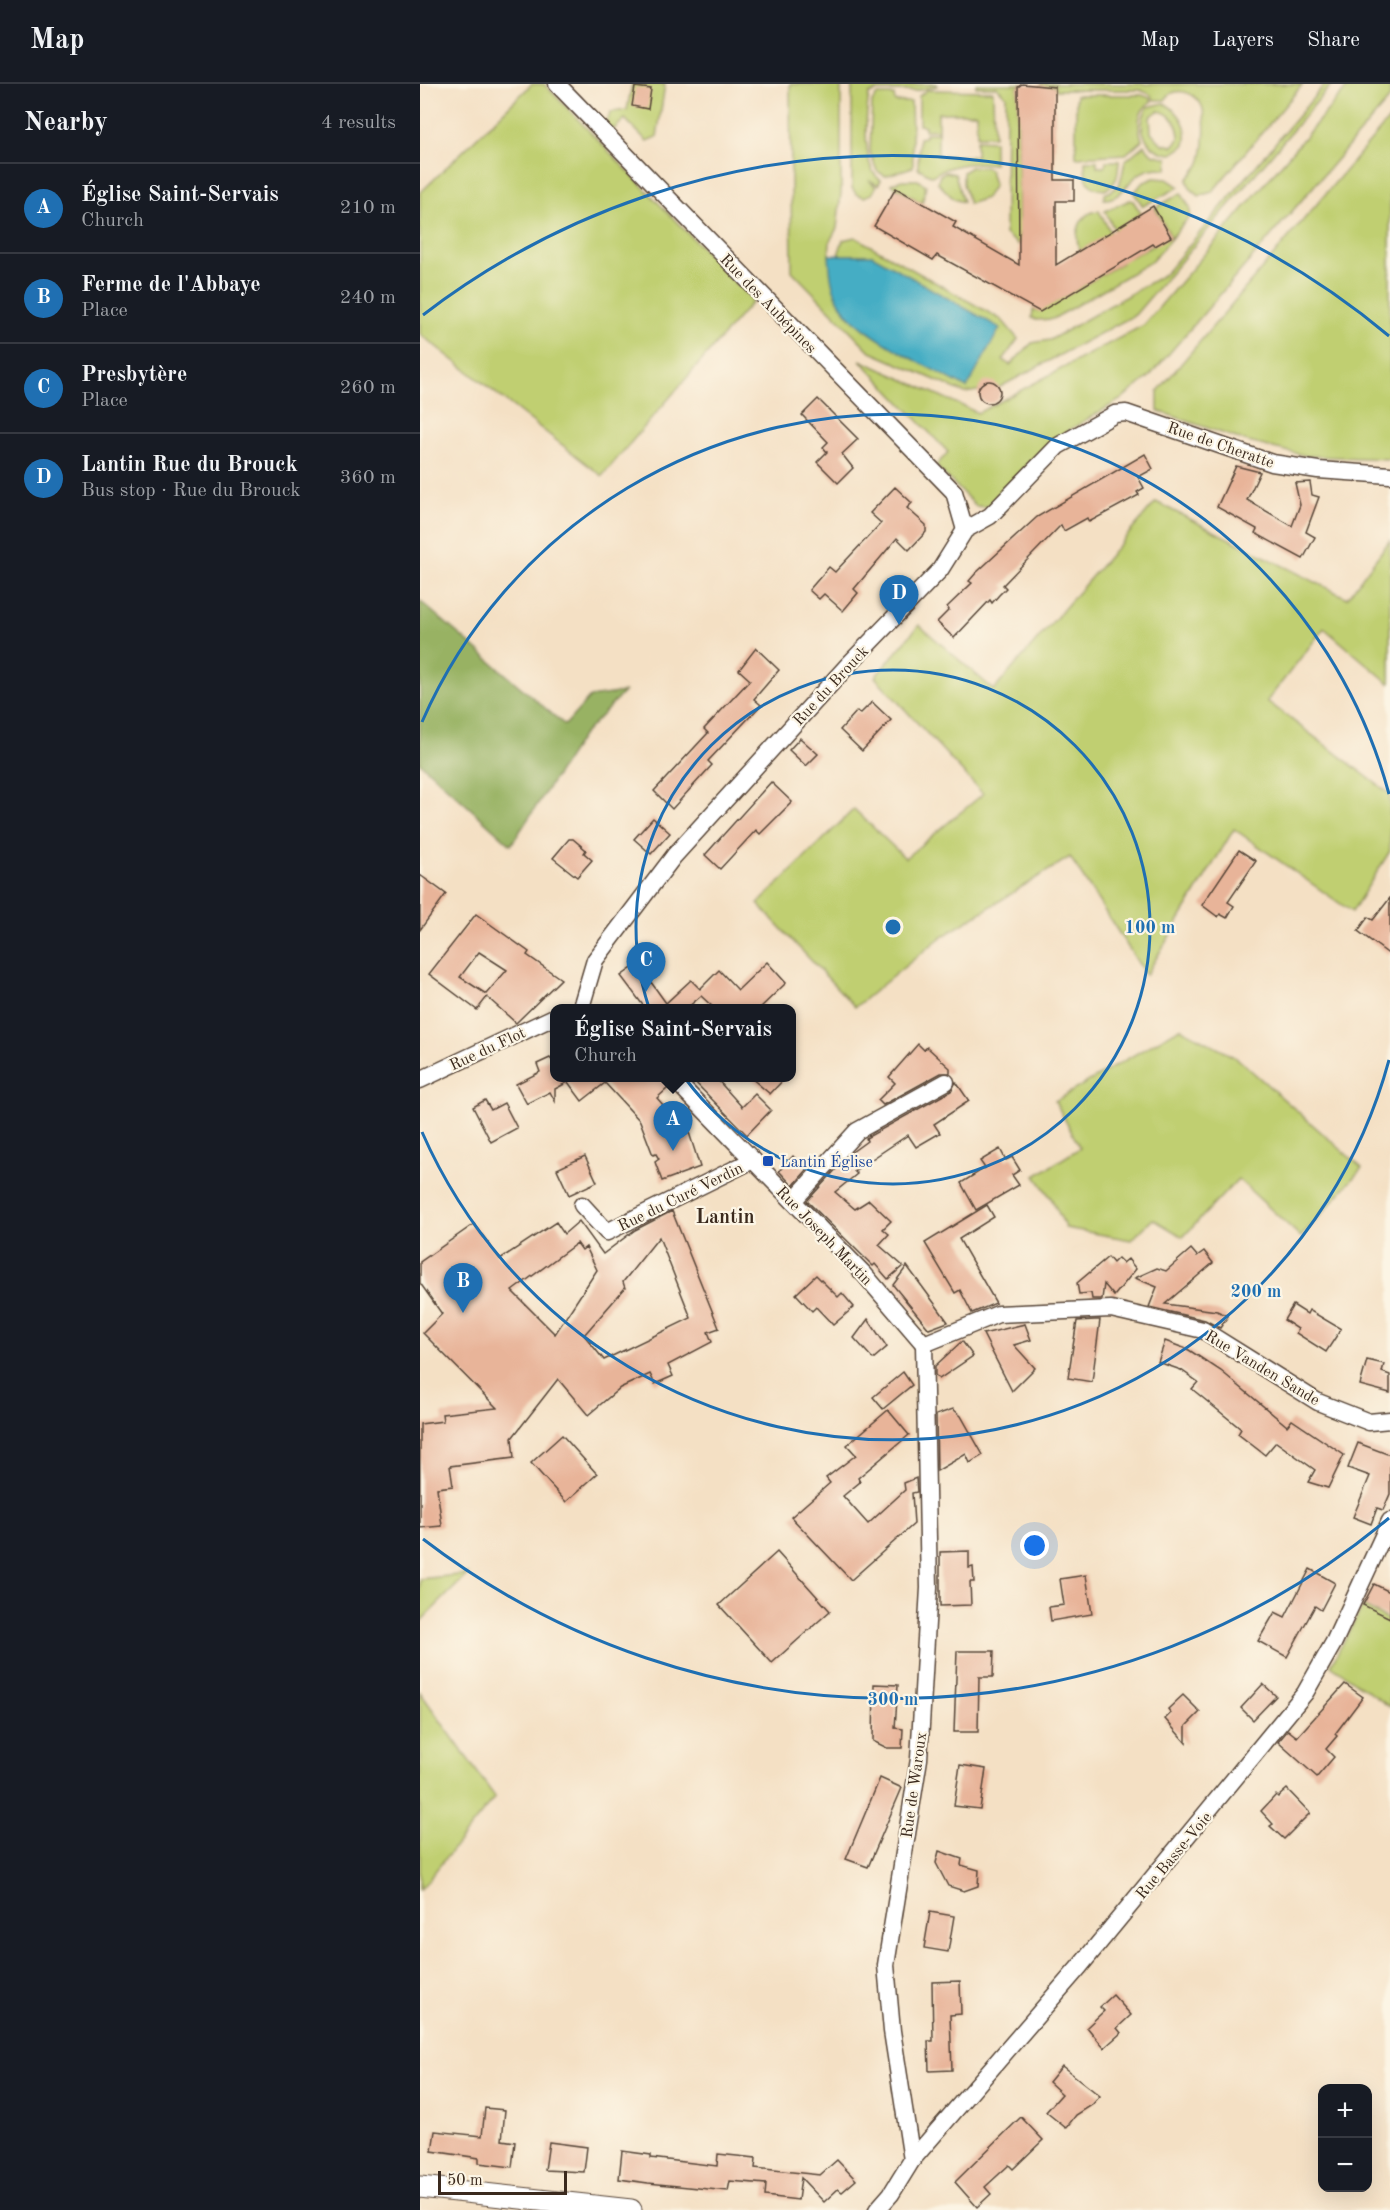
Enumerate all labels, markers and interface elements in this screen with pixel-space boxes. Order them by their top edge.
text: Map [30,27,84,55]
text: Map [1140,30,1179,51]
text: Layers [1212,30,1274,51]
text: Share [1307,30,1360,51]
text: Nearby [24,110,108,136]
text: 4 results [321,113,396,133]
text: Église Saint-Servais [81,184,279,206]
text: A [36,198,51,218]
text: 210 m [340,198,396,218]
text: Church [81,211,144,231]
street label: Rue des Aubépines [716,252,819,357]
text: Ferme de l'Abbaye [81,274,261,296]
text: B [36,288,51,308]
text: 240 m [340,288,396,308]
text: Place [81,301,128,321]
text: Presbytère [81,364,187,386]
text: C [37,378,50,398]
text: 260 m [340,378,396,398]
text: Place [81,391,128,411]
street label: Rue de Cheratte [1165,420,1276,472]
text: Lantin Rue du Brouck [81,454,298,476]
text: D [36,468,51,488]
text: 360 m [340,468,396,488]
text: Bus stop · Rue du Brouck [81,481,301,501]
pin: D [880,576,918,625]
street label: Rue du Brouck [791,643,872,729]
centre of rings [883,917,903,937]
text: 100 m [1125,919,1175,937]
pin: C [626,942,666,992]
popup [550,1004,796,1082]
text: Église Saint-Servais [574,1019,772,1041]
street label: Rue du Flot [447,1025,529,1074]
text: Church [574,1046,637,1066]
pin: A [654,1102,692,1151]
place label: Lantin Église [780,1151,873,1171]
marker: Lantin Église [761,1154,775,1168]
street label: Rue du Curé Verdin [616,1160,746,1235]
street label: Rue Joseph Martin [772,1184,875,1289]
district label: Lantin [696,1208,755,1228]
pin: B [444,1264,483,1313]
text: 200 m [1231,1283,1281,1301]
street label: Rue Vanden Sande [1202,1328,1322,1409]
your location [1020,1531,1049,1560]
text: 300 m [868,1691,918,1709]
street label: Rue de Waroux [900,1731,930,1839]
street label: Rue Basse-Voie [1134,1810,1215,1903]
map controls [1318,2084,1372,2192]
button: + [1318,2084,1372,2138]
button: − [1318,2138,1372,2192]
scale bar [438,2168,567,2196]
text: 50 m [447,2173,483,2189]

